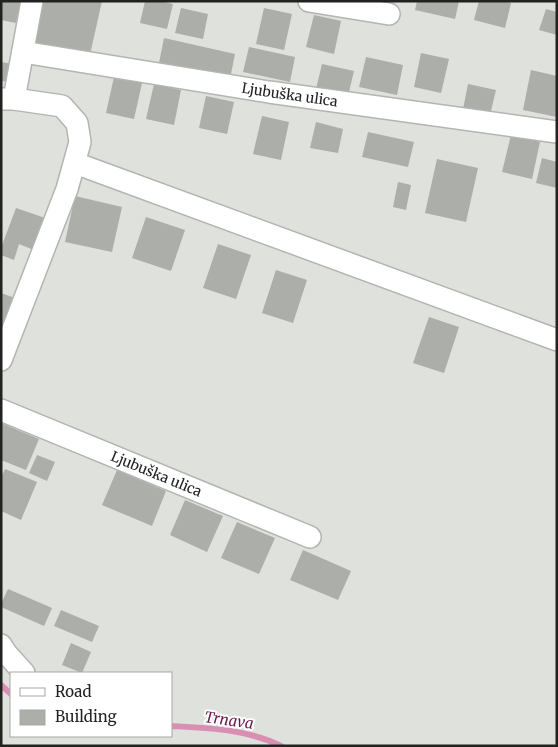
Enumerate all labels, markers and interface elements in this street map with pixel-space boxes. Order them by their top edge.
street label: Ljubuška ulica [240,79,339,110]
street label: Ljubuška ulica [108,447,205,501]
legend [10,672,172,737]
text: Road [55,682,91,701]
text: Building [55,707,117,726]
water label: Trnava [203,707,255,733]

